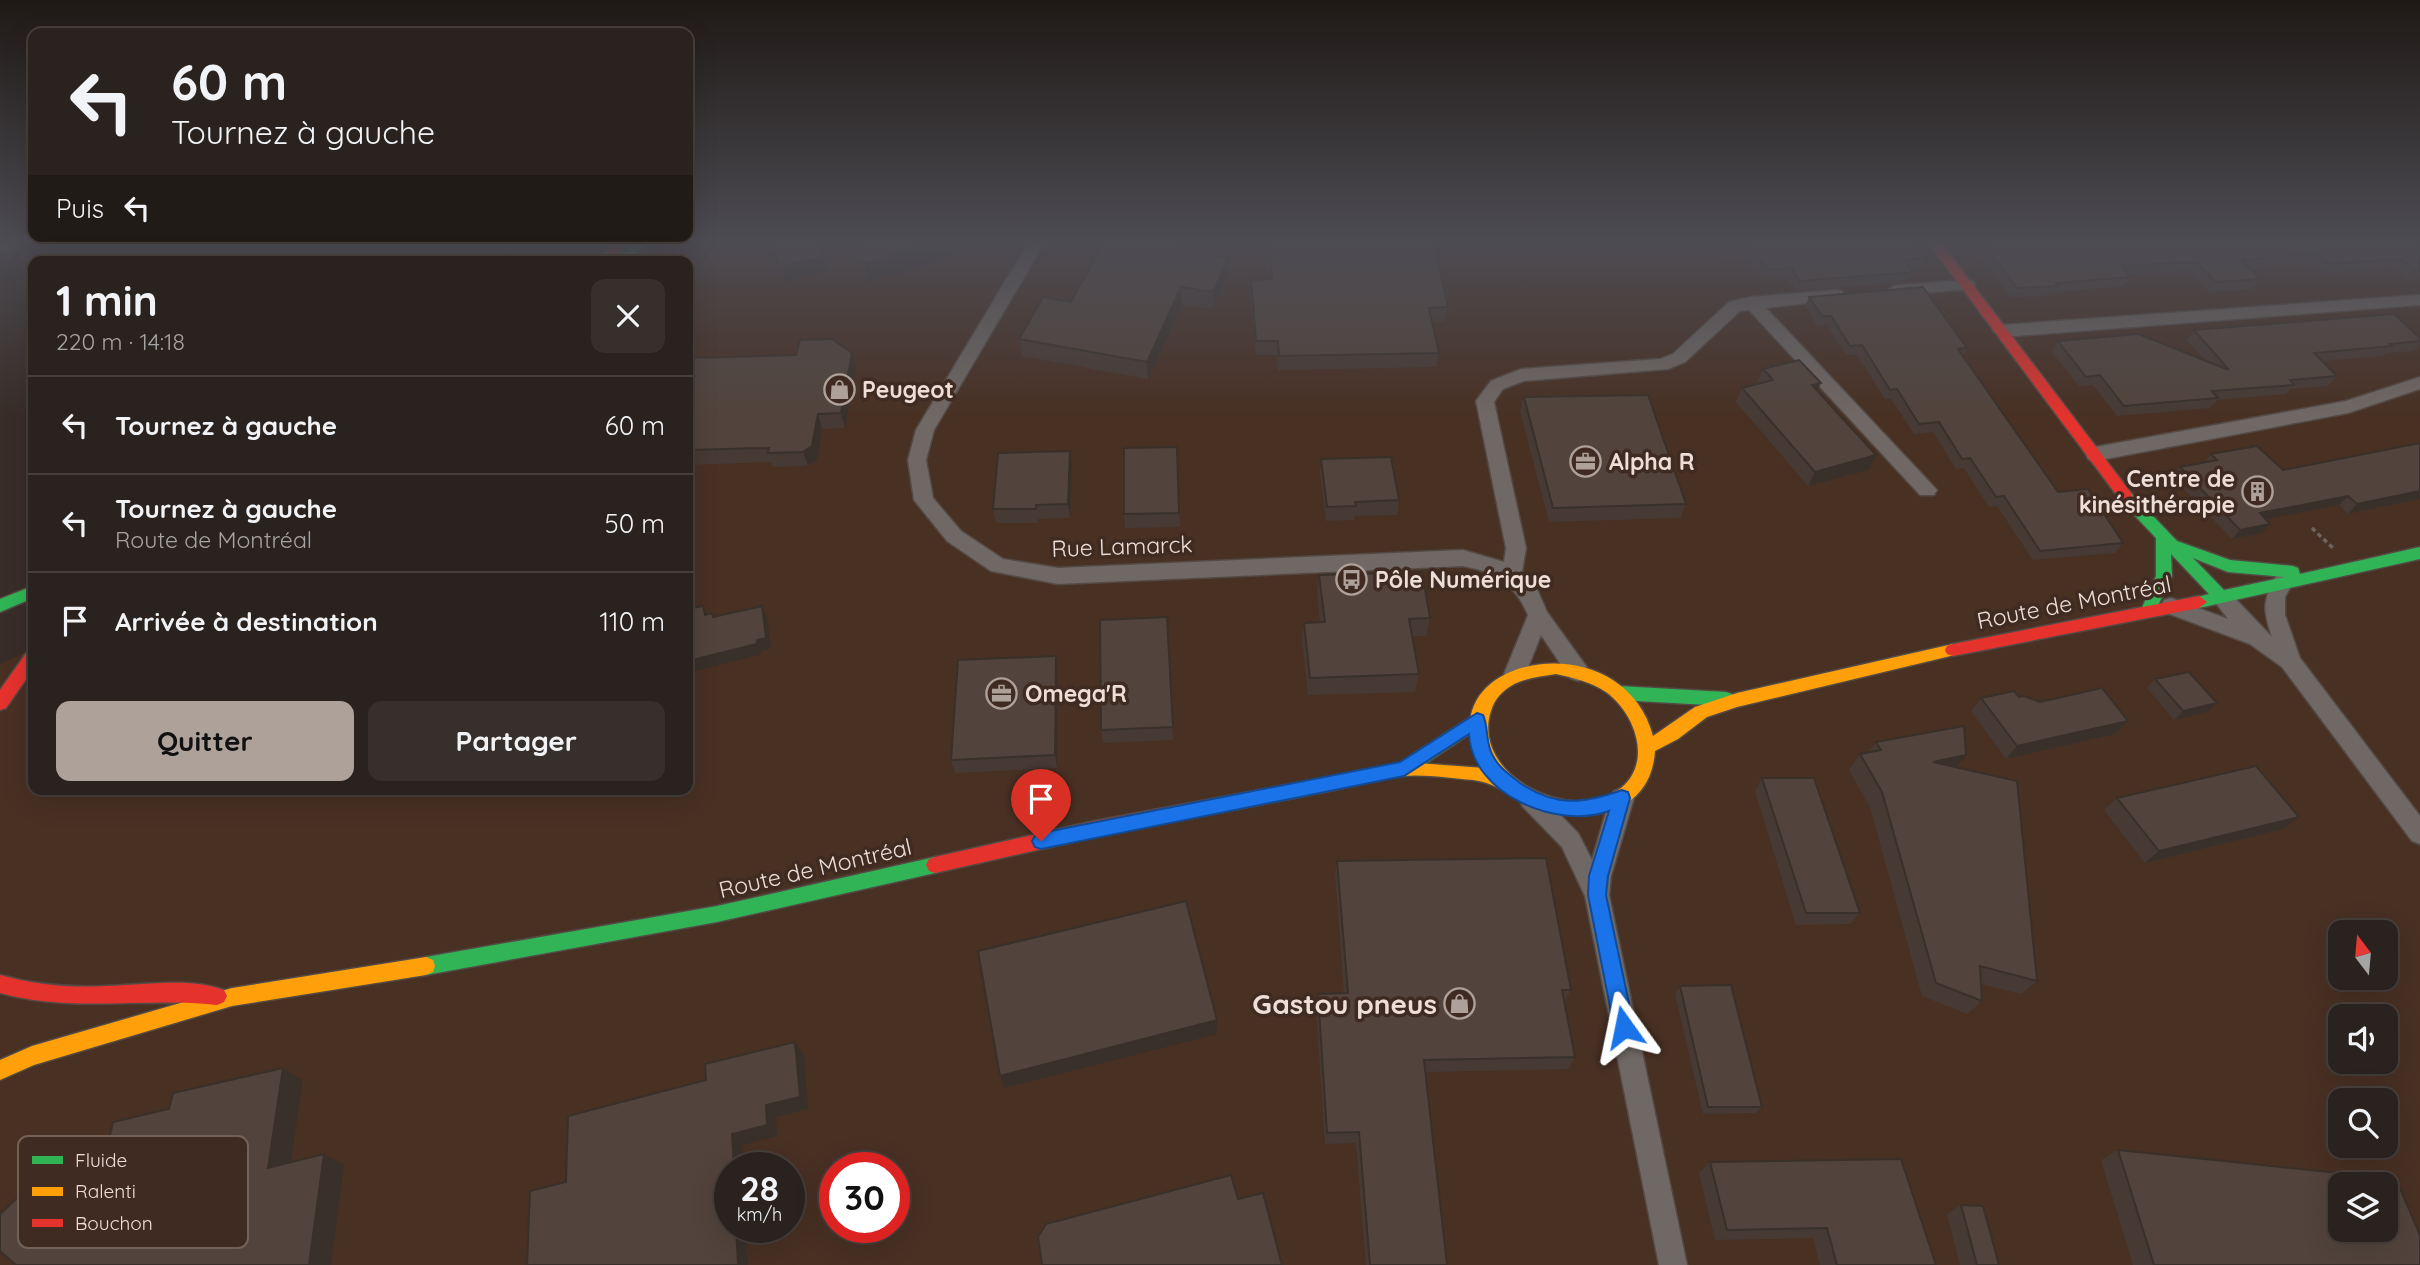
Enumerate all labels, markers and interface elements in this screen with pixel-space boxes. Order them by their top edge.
text: 60 m [171,51,287,112]
icon: left [56,56,147,147]
text: Tournez à gauche [171,112,435,152]
icon: left [118,189,156,227]
text: Puis [56,192,104,225]
text: 1 min [56,274,158,327]
button: close [591,279,665,353]
text: 220 m · 14:18 [56,327,185,356]
shop icon: Peugeot [822,372,856,406]
place label: Peugeot [862,375,954,404]
icon: left [56,406,94,444]
text: Tournez à gauche [115,409,337,442]
text: 60 m [605,409,665,442]
office icon: Alpha R [1569,444,1603,478]
place label: Alpha R [1609,447,1695,476]
place label: Centre de kinésithérapie [2079,464,2235,519]
building icon: Centre de kinésithérapie [2241,474,2275,508]
text: Tournez à gauche [115,492,337,525]
icon: left [56,504,94,542]
text: 50 m [605,507,665,540]
text: Route de Montréal [115,525,312,554]
street label: Rue Lamarck [1051,529,1193,563]
bus stop icon: Pôle Numérique [1335,562,1369,596]
place label: Pôle Numérique [1375,565,1551,594]
street label: Route de Montréal [1974,569,2174,635]
icon: arrive [56,602,94,640]
text: Arrivée à destination [115,605,378,638]
text: 110 m [599,605,665,638]
office icon: Omega'R [985,676,1019,710]
place label: Omega'R [1025,679,1127,708]
button: Quitter [56,701,354,781]
button: Partager [368,701,665,781]
pin [1011,769,1071,841]
icon: arrive [1022,780,1060,818]
street label: Route de Montréal [716,832,914,904]
north arrow [2328,920,2398,990]
map controls [2328,920,2398,1242]
place label: Gastou pneus [1252,986,1437,1021]
shop icon: Gastou pneus [1443,986,1477,1020]
position arrow [1587,990,1661,1064]
button: sound [2328,1004,2398,1074]
button: search [2328,1088,2398,1158]
legend [18,1136,248,1248]
text: Fluide [75,1148,127,1172]
speed limit sign: 30 [819,1152,910,1243]
text: 28 [740,1166,779,1210]
button: layers [2328,1172,2398,1242]
text: Ralenti [75,1179,136,1203]
text: km/h [737,1203,782,1226]
text: Bouchon [75,1211,153,1235]

